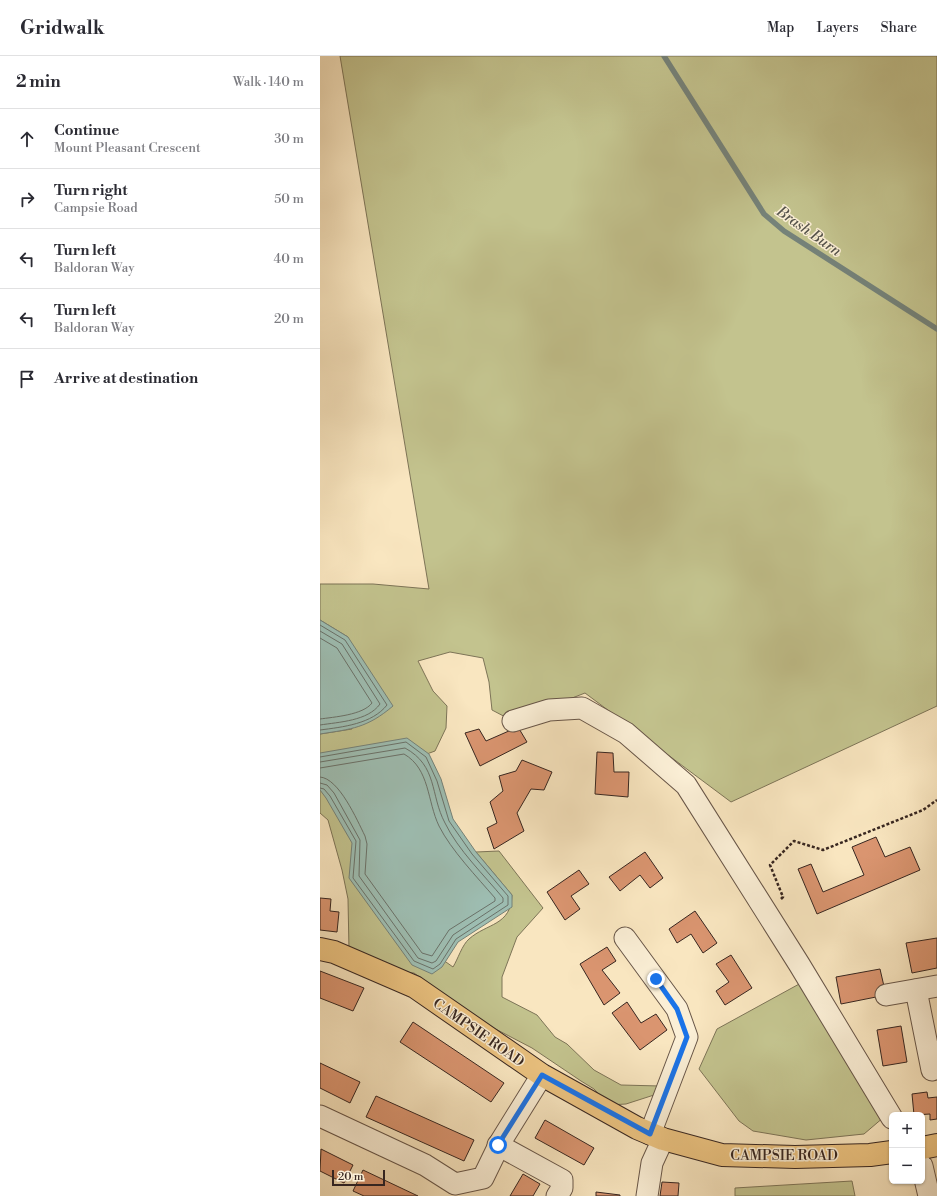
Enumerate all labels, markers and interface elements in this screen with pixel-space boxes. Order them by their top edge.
text: Gridwalk [20,16,104,40]
text: Map [767,19,794,37]
text: Layers [816,19,859,37]
text: Share [881,19,917,37]
text: 2 min [16,71,61,93]
text: Walk · 140 m [233,74,304,90]
text: Continue [54,121,119,140]
icon: ahead [16,128,38,150]
text: 30 m [274,131,304,147]
text: Mount Pleasant Crescent [54,140,201,156]
text: Turn right [54,181,128,200]
icon: right [16,188,38,210]
text: 50 m [274,191,304,207]
text: Campsie Road [54,200,138,216]
water label: Brash Burn [772,202,845,261]
text: Turn left [54,241,116,260]
icon: left [16,248,38,270]
text: 40 m [274,251,304,267]
text: Baldoran Way [54,260,135,276]
text: Turn left [54,301,116,320]
icon: left [16,308,38,330]
text: 20 m [274,311,304,327]
text: Baldoran Way [54,320,135,336]
icon: arrive [16,368,38,390]
text: Arrive at destination [54,369,198,388]
route end [647,970,665,988]
street label: CAMPSIE ROAD [429,995,528,1071]
map controls [889,1112,925,1184]
button: + [889,1112,925,1148]
route start [489,1136,507,1154]
street label: CAMPSIE ROAD [730,1147,838,1165]
button: − [889,1148,925,1184]
scale bar [332,1168,385,1187]
text: 20 m [338,1170,363,1184]

